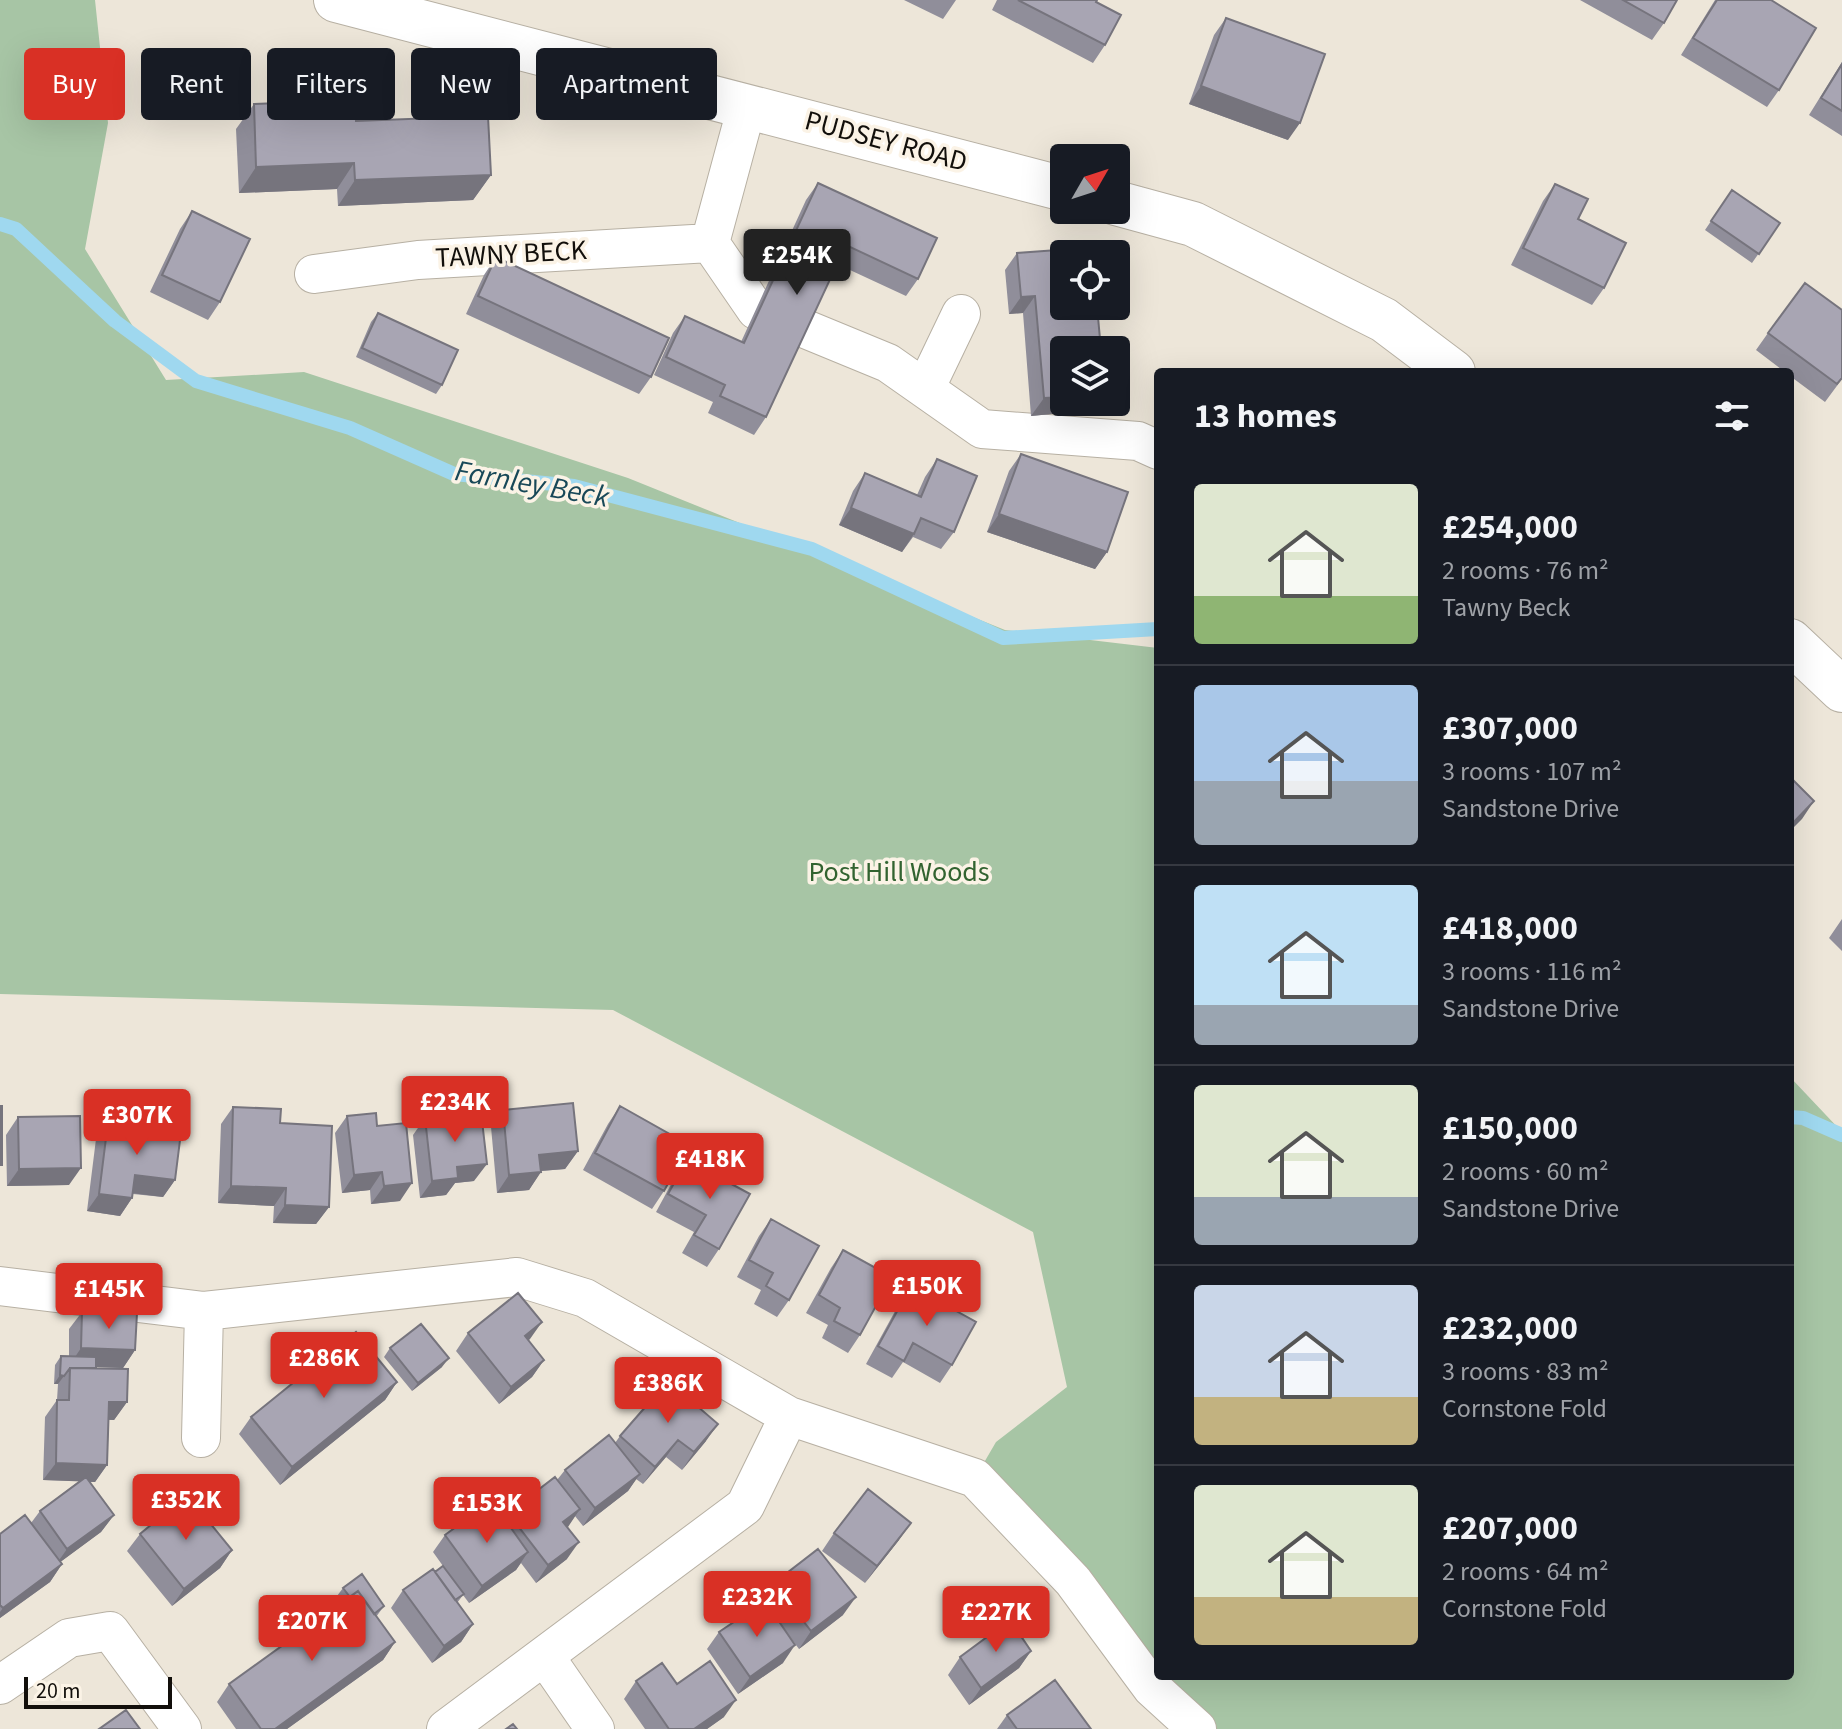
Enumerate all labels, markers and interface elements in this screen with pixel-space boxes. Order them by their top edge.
chip: Buy [24,48,125,120]
chip: Rent [141,48,251,120]
chip: Filters [267,48,395,120]
chip: New [411,48,520,120]
chip: Apartment [536,48,717,120]
street label: PUDSEY ROAD [800,100,972,182]
north arrow [1050,144,1130,224]
map controls [1050,144,1130,416]
pin: £254K [741,229,853,297]
street label: TAWNY BECK [434,230,589,278]
text: £254K [762,236,832,273]
button: locate [1050,240,1130,320]
button: layers [1050,336,1130,416]
text: 13 homes [1194,392,1337,441]
icon: filters [1710,394,1754,438]
water label: Farnley Beck [452,449,613,519]
text: £254,000 [1442,503,1578,552]
icon: home [1258,516,1354,612]
text: 2 rooms · 76 m² [1442,552,1609,589]
text: Tawny Beck [1442,589,1570,626]
text: £307,000 [1442,704,1578,753]
icon: home [1258,717,1354,813]
text: 3 rooms · 107 m² [1442,753,1621,790]
text: Sandstone Drive [1442,790,1619,827]
park label: Post Hill Woods [808,852,990,892]
text: £418,000 [1442,904,1578,953]
icon: home [1258,917,1354,1013]
text: 3 rooms · 116 m² [1442,953,1621,990]
text: Sandstone Drive [1442,990,1619,1027]
pin: £234K [399,1076,511,1144]
text: £234K [420,1083,490,1120]
pin: £307K [81,1089,193,1157]
text: £307K [102,1096,172,1133]
text: £150,000 [1442,1104,1578,1153]
icon: home [1258,1117,1354,1213]
pin: £418K [654,1133,766,1201]
text: £418K [675,1140,745,1177]
text: 2 rooms · 60 m² [1442,1153,1609,1190]
text: Sandstone Drive [1442,1190,1619,1227]
pin: £150K [871,1260,983,1328]
pin: £145K [53,1263,165,1331]
text: £150K [892,1267,962,1304]
text: £145K [74,1270,144,1307]
text: £232,000 [1442,1304,1578,1353]
icon: home [1258,1317,1354,1413]
pin: £286K [268,1332,380,1400]
text: £286K [289,1339,359,1376]
text: 3 rooms · 83 m² [1442,1353,1609,1390]
pin: £386K [612,1357,724,1425]
text: £386K [633,1364,703,1401]
text: Cornstone Fold [1442,1390,1607,1427]
pin: £352K [130,1474,242,1542]
pin: £153K [431,1477,543,1545]
text: £352K [151,1481,221,1518]
text: £153K [452,1484,522,1521]
text: £207,000 [1442,1504,1578,1553]
icon: home [1258,1517,1354,1613]
text: 2 rooms · 64 m² [1442,1553,1609,1590]
pin: £232K [701,1571,813,1639]
text: £232K [722,1578,792,1615]
pin: £227K [940,1586,1052,1654]
text: Cornstone Fold [1442,1590,1607,1627]
text: £227K [961,1593,1031,1630]
pin: £207K [256,1595,368,1663]
text: £207K [277,1602,347,1639]
scale bar [24,1673,172,1709]
text: 20 m [36,1675,81,1707]

